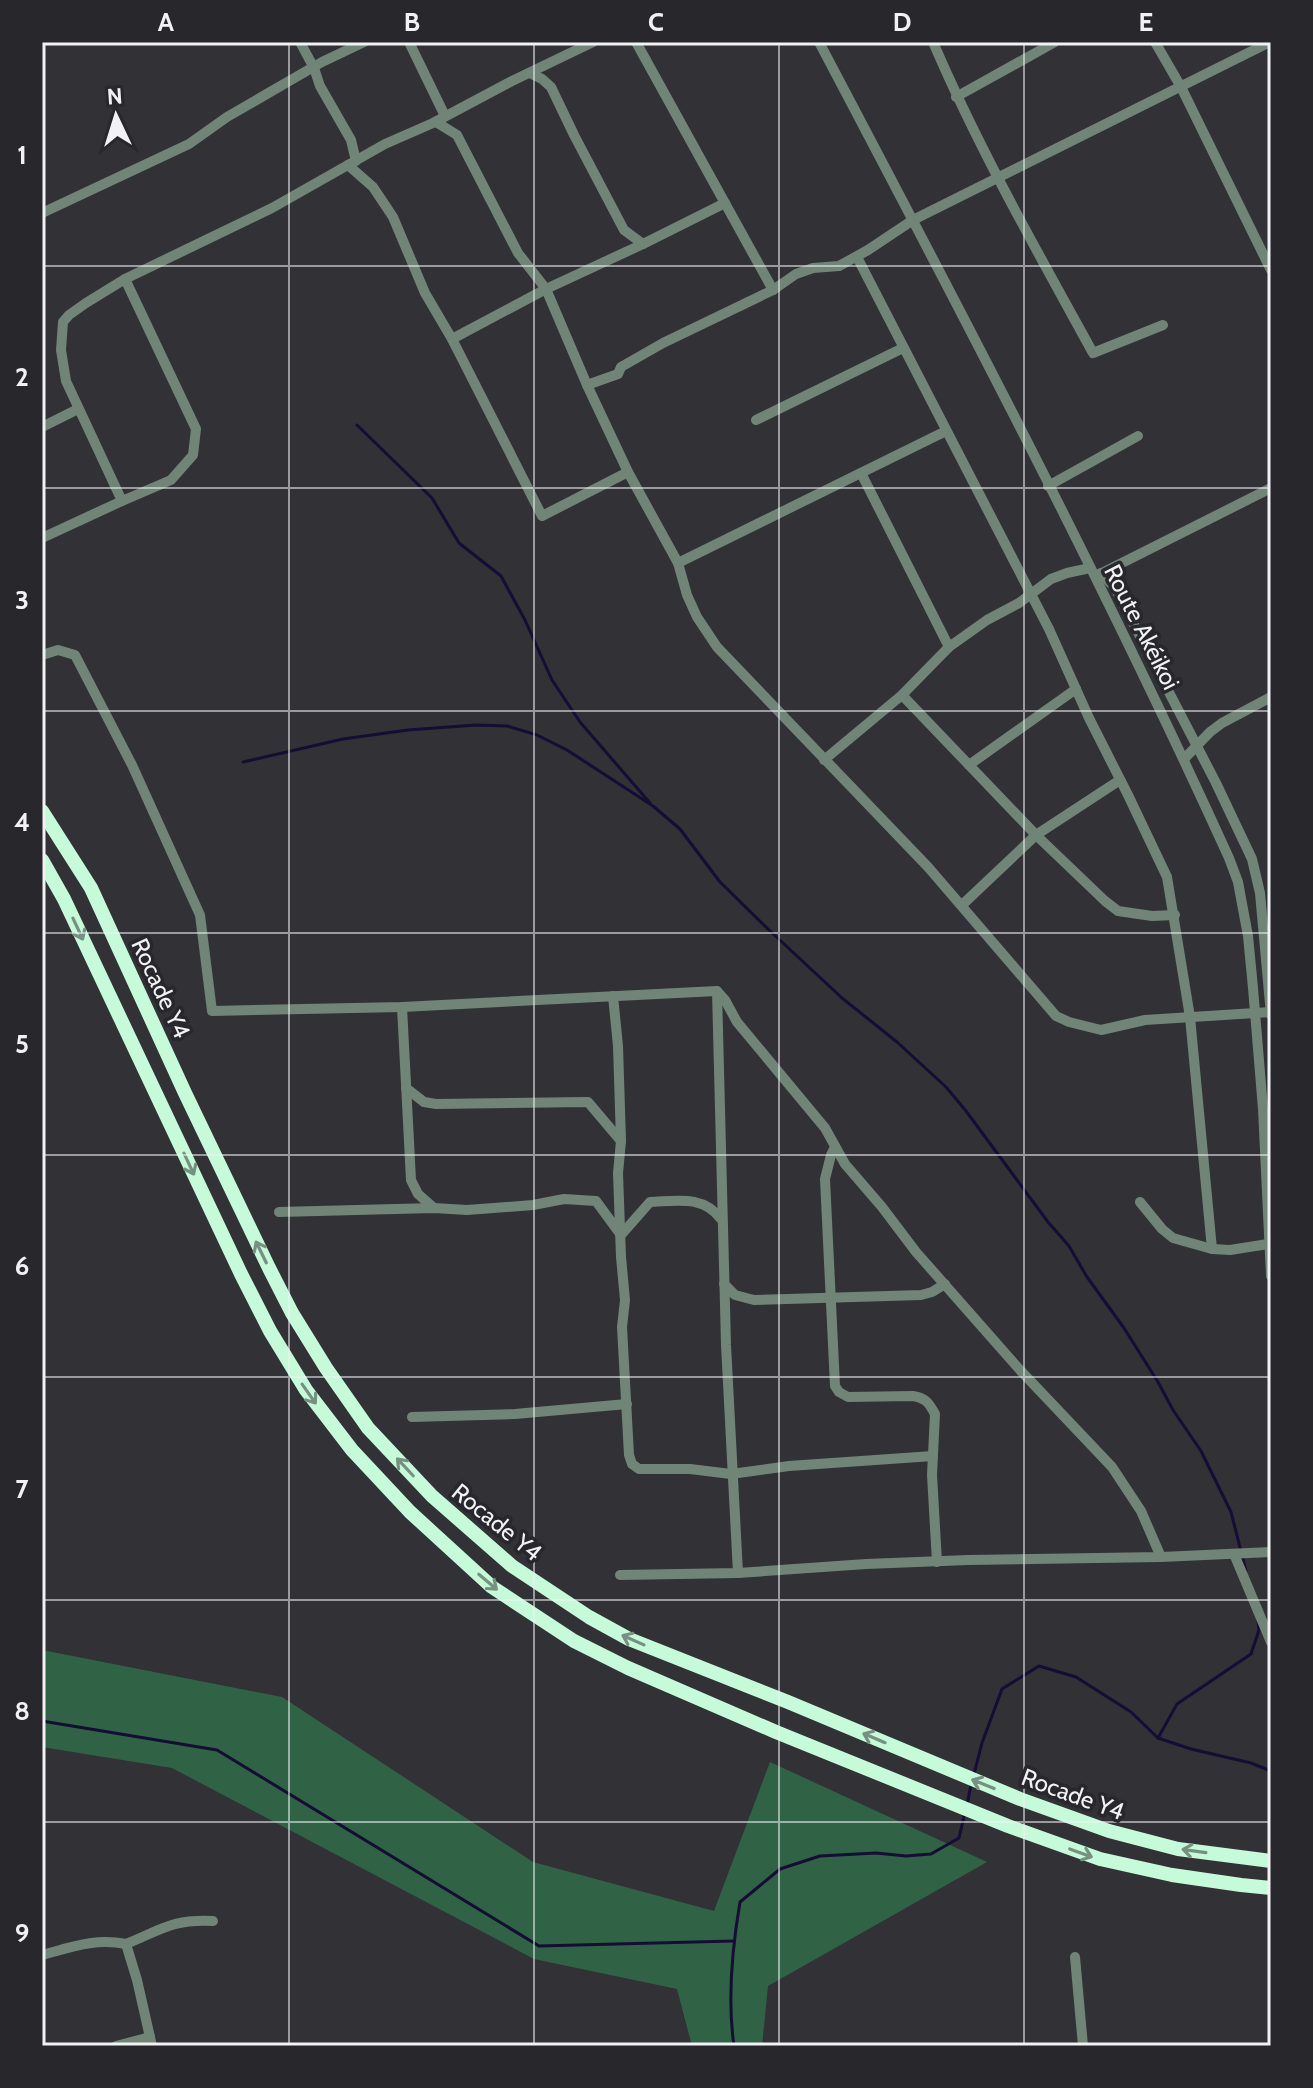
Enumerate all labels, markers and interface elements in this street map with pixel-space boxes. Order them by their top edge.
text: A [158,6,175,38]
text: B [404,6,420,38]
text: C [648,6,664,38]
text: D [893,6,911,38]
text: E [1139,6,1153,38]
north arrow [76,76,156,156]
text: N [106,83,123,111]
text: 1 [17,139,27,171]
text: 2 [15,361,29,393]
street label: Route Akéikoi [1098,560,1186,694]
text: 3 [15,584,29,616]
text: 4 [14,806,30,838]
one-way arrow [71,917,86,941]
street label: Rocade Y4 [125,933,197,1043]
text: 5 [15,1028,29,1060]
one-way arrow [182,1152,197,1176]
one-way arrow [253,1241,268,1264]
text: 6 [15,1250,29,1282]
one-way arrow [301,1383,318,1405]
one-way arrow [396,1458,415,1478]
text: 7 [15,1473,29,1505]
street label: Rocade Y4 [446,1477,548,1567]
one-way arrow [477,1573,498,1591]
one-way arrow [621,1632,646,1647]
text: 8 [14,1695,30,1727]
one-way arrow [862,1730,887,1745]
street label: Rocade Y4 [1018,1762,1128,1826]
one-way arrow [971,1776,996,1790]
one-way arrow [1181,1843,1207,1858]
one-way arrow [1068,1846,1093,1861]
text: 9 [15,1917,29,1949]

